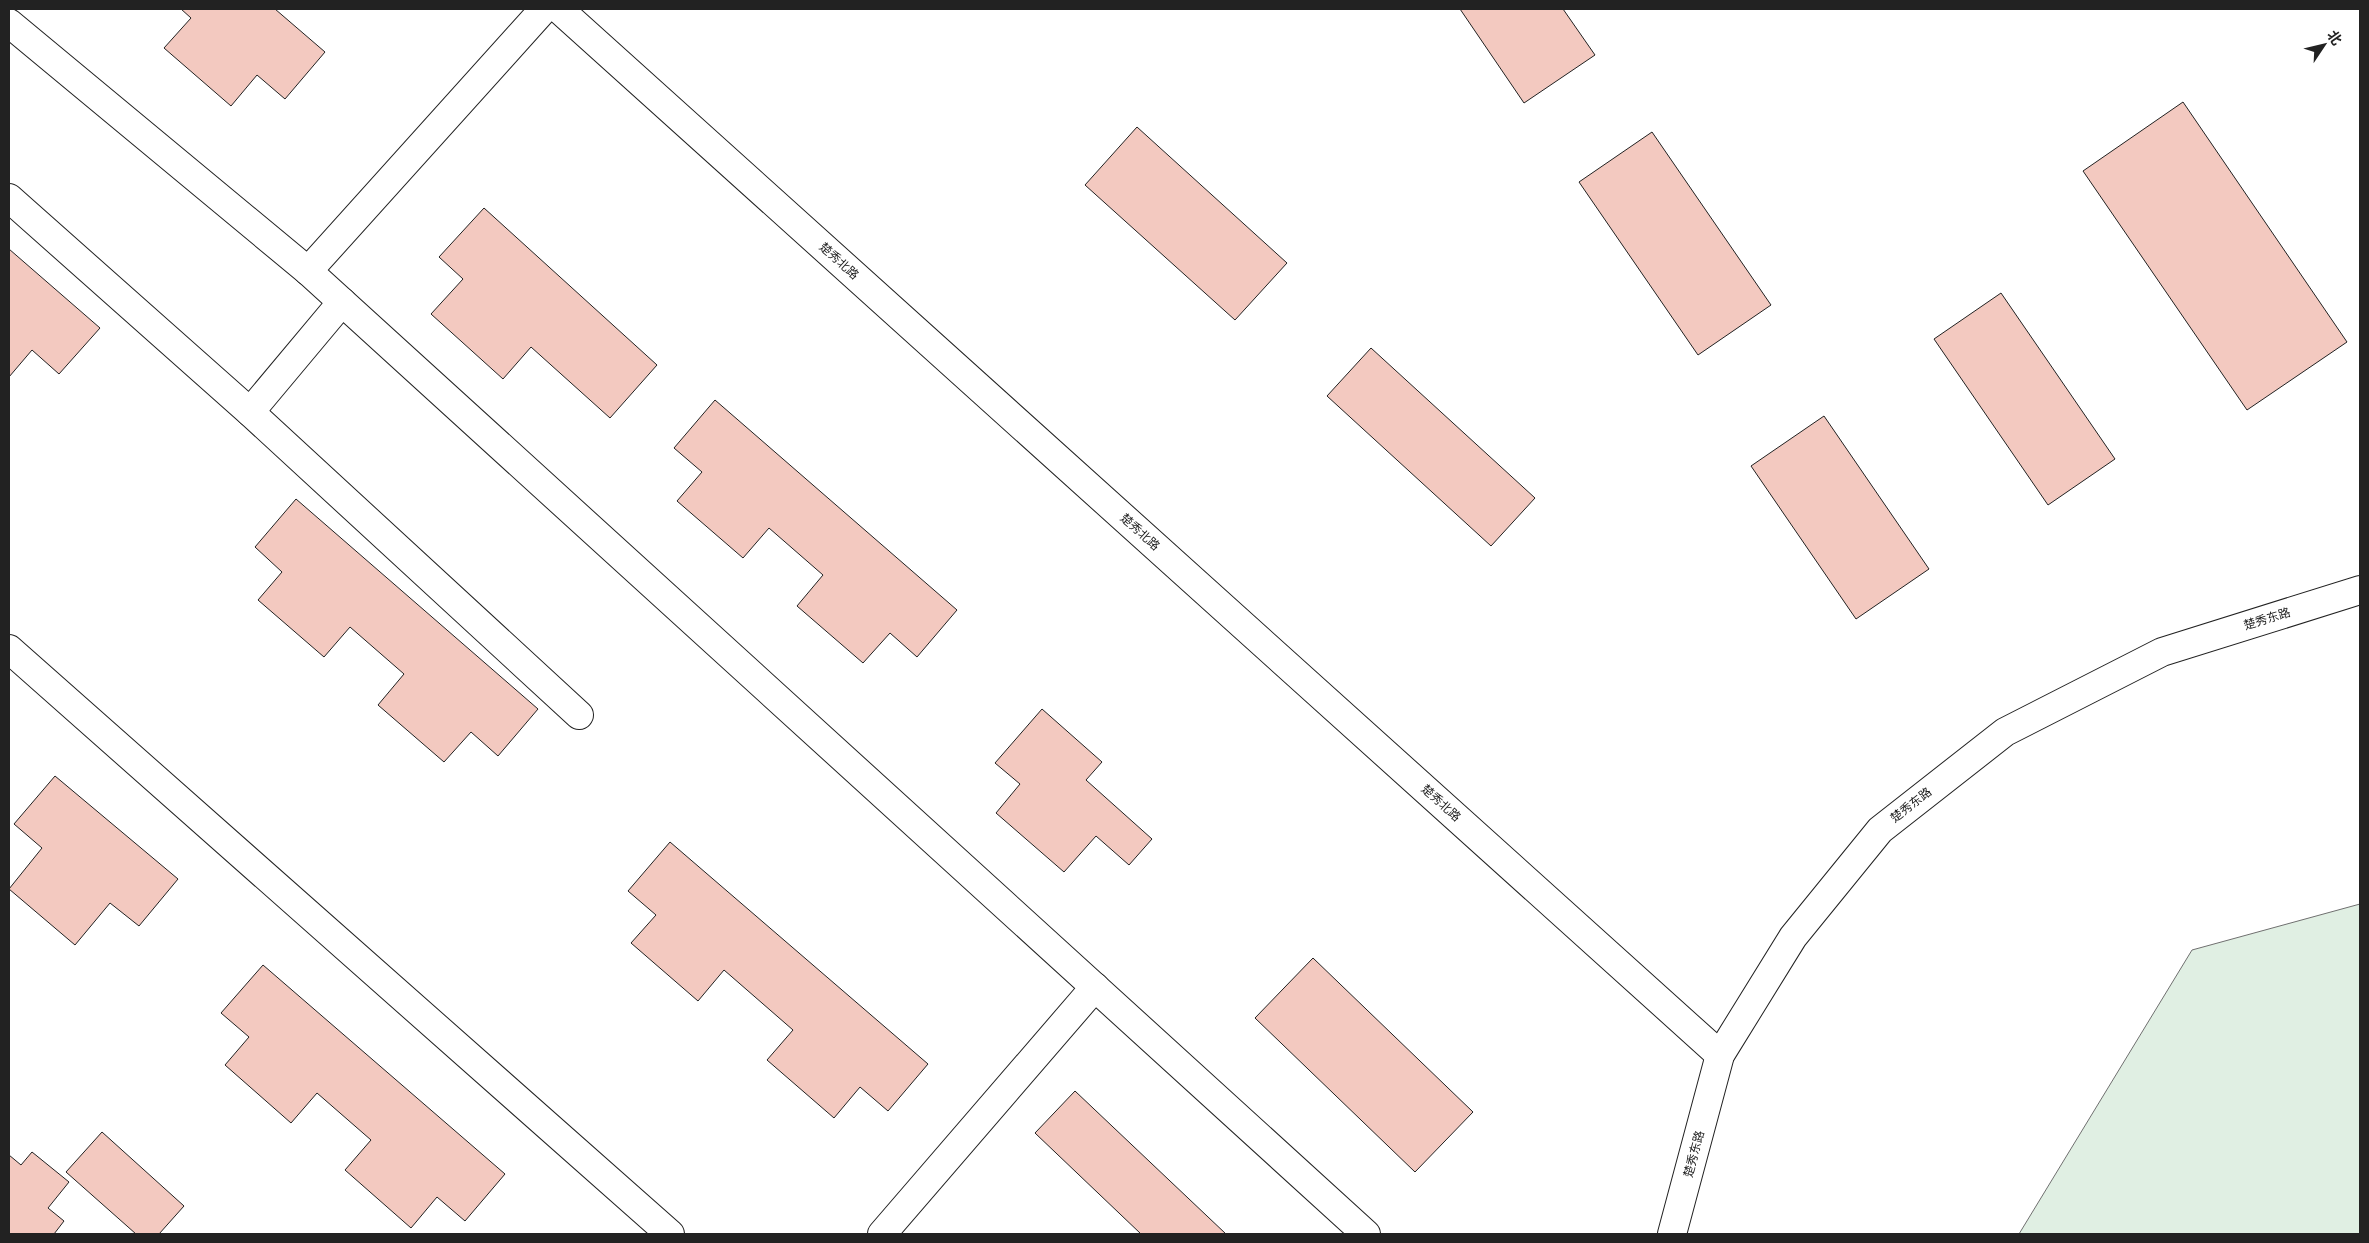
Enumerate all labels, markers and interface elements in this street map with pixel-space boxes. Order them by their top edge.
north arrow [2299,20,2349,70]
text: 北 [2324,27,2345,48]
street label: 楚秀北路 [816,240,862,282]
street label: 楚秀北路 [1117,511,1163,553]
street label: 楚秀东路 [2242,605,2292,633]
street label: 楚秀北路 [1418,782,1464,824]
street label: 楚秀东路 [1888,785,1934,825]
street label: 楚秀东路 [1681,1129,1707,1179]

